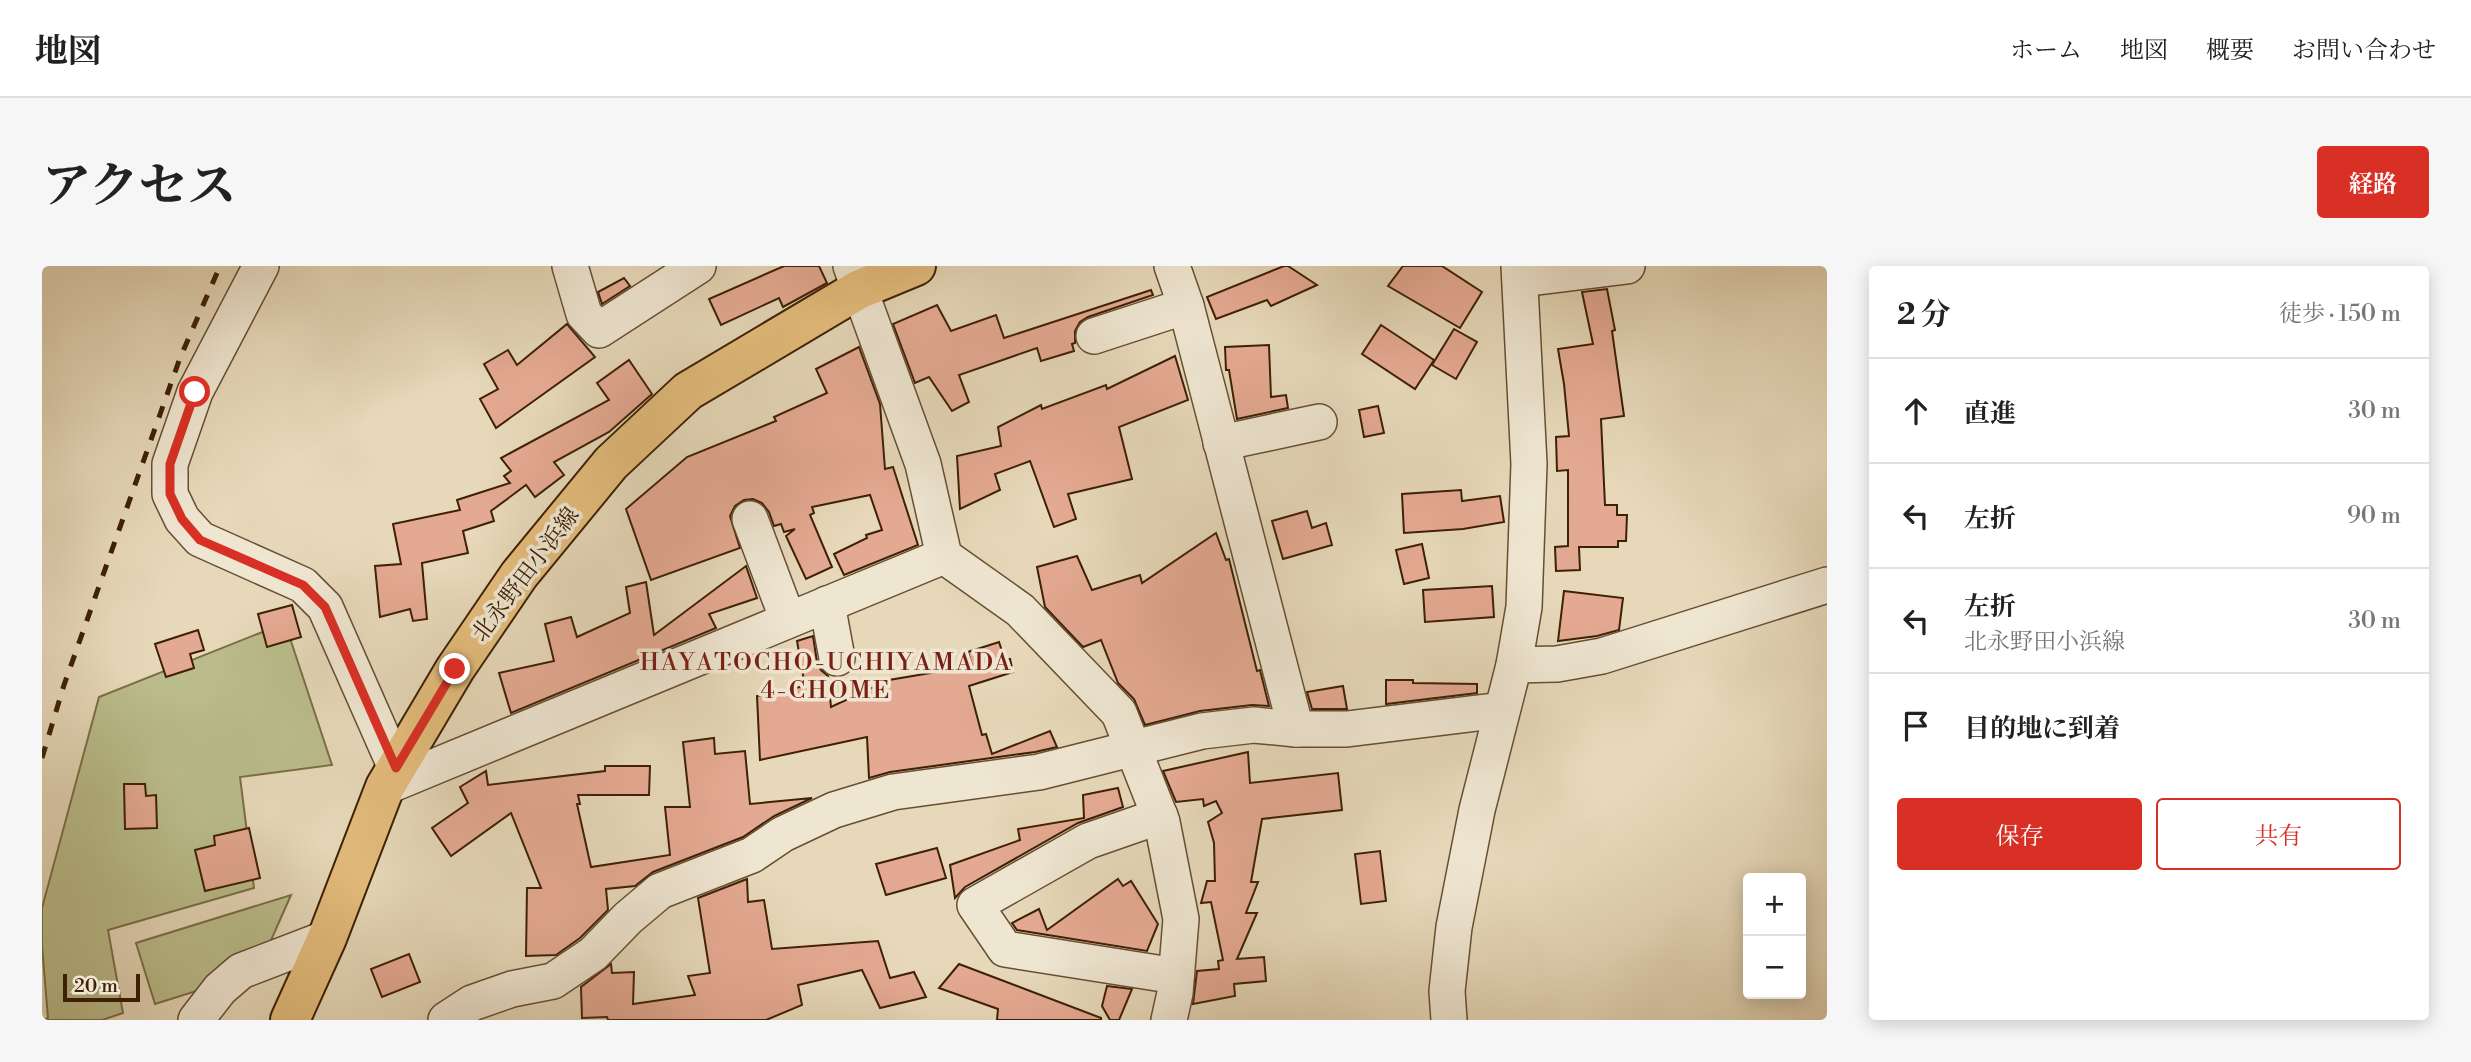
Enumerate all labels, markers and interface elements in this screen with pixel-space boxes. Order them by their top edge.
text: 地図 [35,32,101,73]
text: ホーム [2010,36,2082,66]
text: 地図 [2120,36,2168,66]
text: 概要 [2206,36,2254,66]
text: お問い合わせ [2292,36,2436,66]
button: 経路 [2317,146,2429,218]
text: アクセス [42,157,237,218]
text: 2 分 [1897,296,1951,334]
text: 徒歩 · 150 m [2279,300,2401,328]
route start [179,376,210,407]
icon: ahead [1897,392,1935,430]
text: 30 m [2348,397,2401,425]
text: 直進 [1964,398,2016,430]
icon: left [1897,497,1935,535]
street label: 北永野田小浜線 [466,502,585,647]
text: 90 m [2347,502,2401,530]
text: 左折 [1964,503,2016,535]
text: 左折 [1964,591,2016,623]
icon: left [1897,602,1935,640]
text: 30 m [2348,607,2401,635]
text: 北永野田小浜線 [1964,628,2125,656]
district label: HAYATOCHO-UCHIYAMADA 4-CHOME [640,648,1012,706]
route end [439,653,470,684]
icon: arrive [1897,707,1935,745]
text: 目的地に到着 [1964,713,2120,745]
button: 保存 [1897,798,2142,870]
button: 共有 [2156,798,2401,870]
map controls [1743,873,1806,999]
button: + [1743,873,1806,936]
button: − [1743,936,1806,999]
scale bar [63,971,140,1003]
text: 20 m [74,974,118,998]

